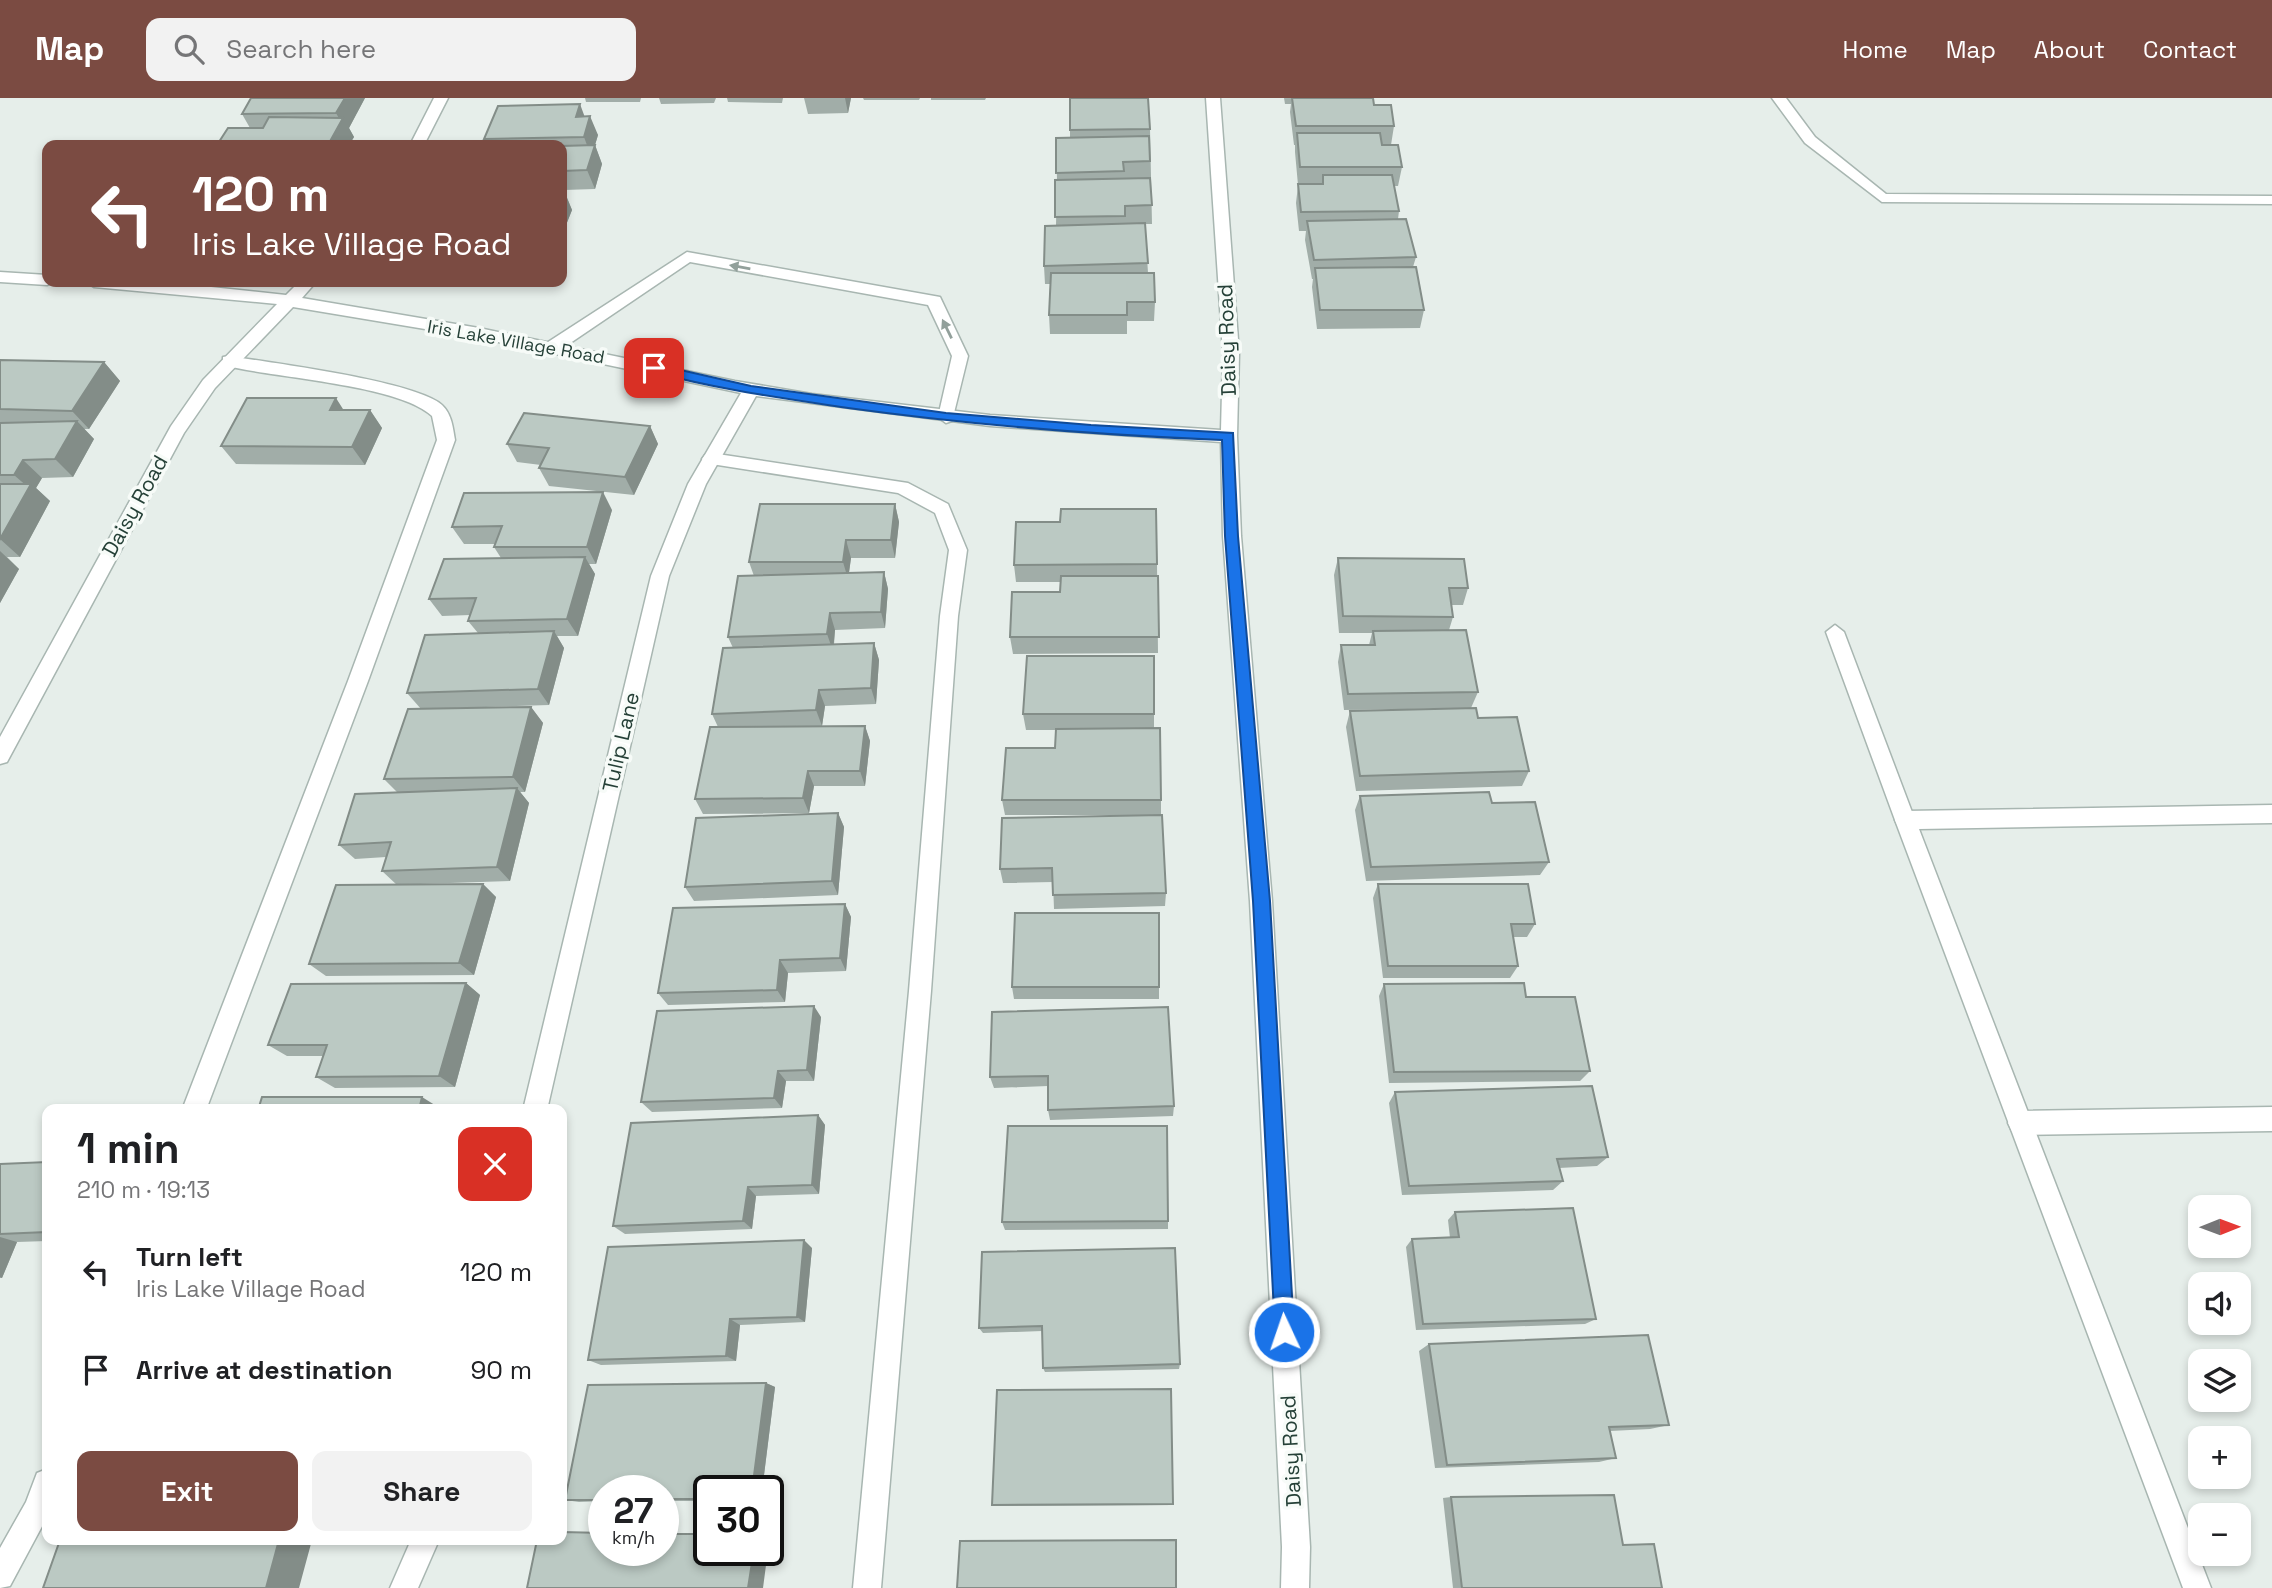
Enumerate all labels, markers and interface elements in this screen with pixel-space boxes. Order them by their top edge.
search box [146,18,636,81]
text: Map [35,28,104,70]
icon: search [170,30,208,68]
text: Search here [226,32,376,66]
text: Home [1842,34,1908,65]
text: Map [1946,34,1996,65]
text: About [2034,34,2105,65]
text: Contact [2143,34,2237,65]
text: 120 m [192,163,329,225]
icon: left [77,168,168,259]
text: Iris Lake Village Road [192,224,511,264]
one-way arrow [729,261,751,272]
street label: Daisy Road [1211,284,1242,396]
street label: Iris Lake Village Road [426,315,607,368]
one-way arrow [942,319,953,339]
pin [624,338,684,398]
icon: arrive [635,349,673,387]
street label: Daisy Road [96,450,174,561]
street label: Tulip Lane [596,689,645,794]
text: 1 min [77,1122,180,1175]
button: close [458,1127,532,1201]
text: 210 m · 19:13 [77,1175,210,1205]
north arrow [2188,1195,2250,1258]
map controls [2188,1195,2251,1566]
text: Turn left [136,1240,243,1274]
icon: left [77,1253,115,1291]
text: 120 m [460,1255,532,1289]
button: sound [2188,1272,2251,1335]
text: Iris Lake Village Road [136,1274,366,1304]
position arrow [1247,1295,1321,1369]
button: layers [2188,1349,2251,1412]
icon: arrive [77,1351,115,1389]
text: Arrive at destination [136,1353,393,1387]
text: 90 m [470,1353,532,1387]
street label: Daisy Road [1274,1394,1307,1508]
button: + [2188,1426,2251,1489]
button: Exit [77,1451,298,1531]
button: Share [312,1451,532,1531]
speed limit sign: 30 [693,1475,784,1566]
text: 27 [614,1489,653,1533]
button: − [2188,1503,2251,1566]
text: km/h [612,1526,655,1549]

